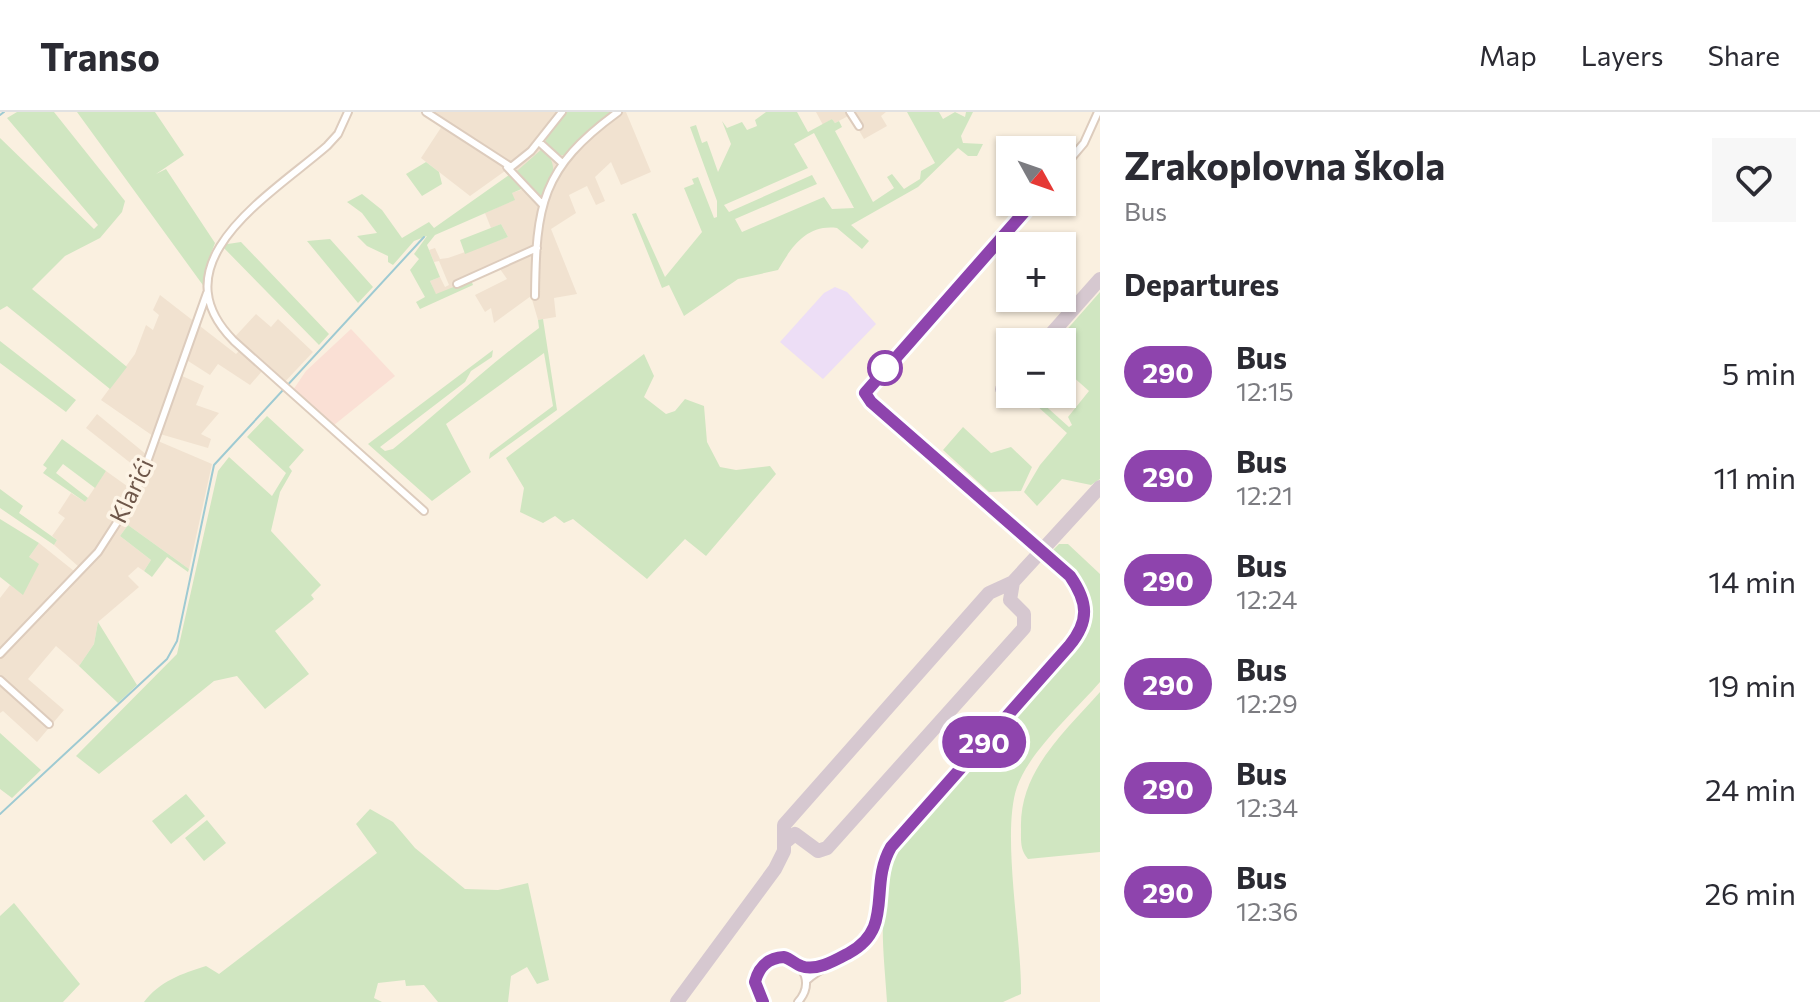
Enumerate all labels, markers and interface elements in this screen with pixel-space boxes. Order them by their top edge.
text: Transo [40,32,160,79]
text: Map [1479,38,1537,72]
text: Layers [1581,38,1663,72]
text: Share [1707,38,1780,72]
north arrow [996,136,1076,216]
map controls [996,136,1076,408]
button: heart [1712,138,1796,222]
text: Zrakoplovna škola [1124,141,1445,188]
text: Bus [1124,195,1167,226]
button: + [996,232,1076,312]
text: Departures [1124,265,1279,302]
button: − [996,328,1076,408]
text: Bus [1236,338,1287,375]
unlabelled marker [868,351,902,385]
text: 5 min [1722,354,1796,391]
text: 290 [1142,355,1194,389]
text: 12:15 [1236,375,1294,406]
text: Bus [1236,442,1287,479]
street label: Klarići [103,453,159,528]
text: 11 min [1714,458,1796,495]
text: 290 [1142,459,1194,493]
text: 12:21 [1236,479,1293,510]
text: Bus [1236,546,1287,583]
text: 14 min [1708,562,1796,599]
text: 290 [1142,563,1194,597]
text: 12:24 [1236,583,1297,614]
text: Bus [1236,650,1287,687]
text: 19 min [1708,666,1796,703]
text: 290 [1142,667,1194,701]
text: 12:29 [1236,687,1298,718]
line badge: 290 [938,716,1030,768]
text: 290 [958,725,1010,759]
text: Bus [1236,754,1287,791]
text: 24 min [1705,770,1796,807]
text: 290 [1142,771,1194,805]
text: 12:34 [1236,791,1298,822]
text: Bus [1236,858,1287,895]
text: 26 min [1704,874,1796,911]
text: 290 [1142,875,1194,909]
text: 12:36 [1236,895,1298,926]

